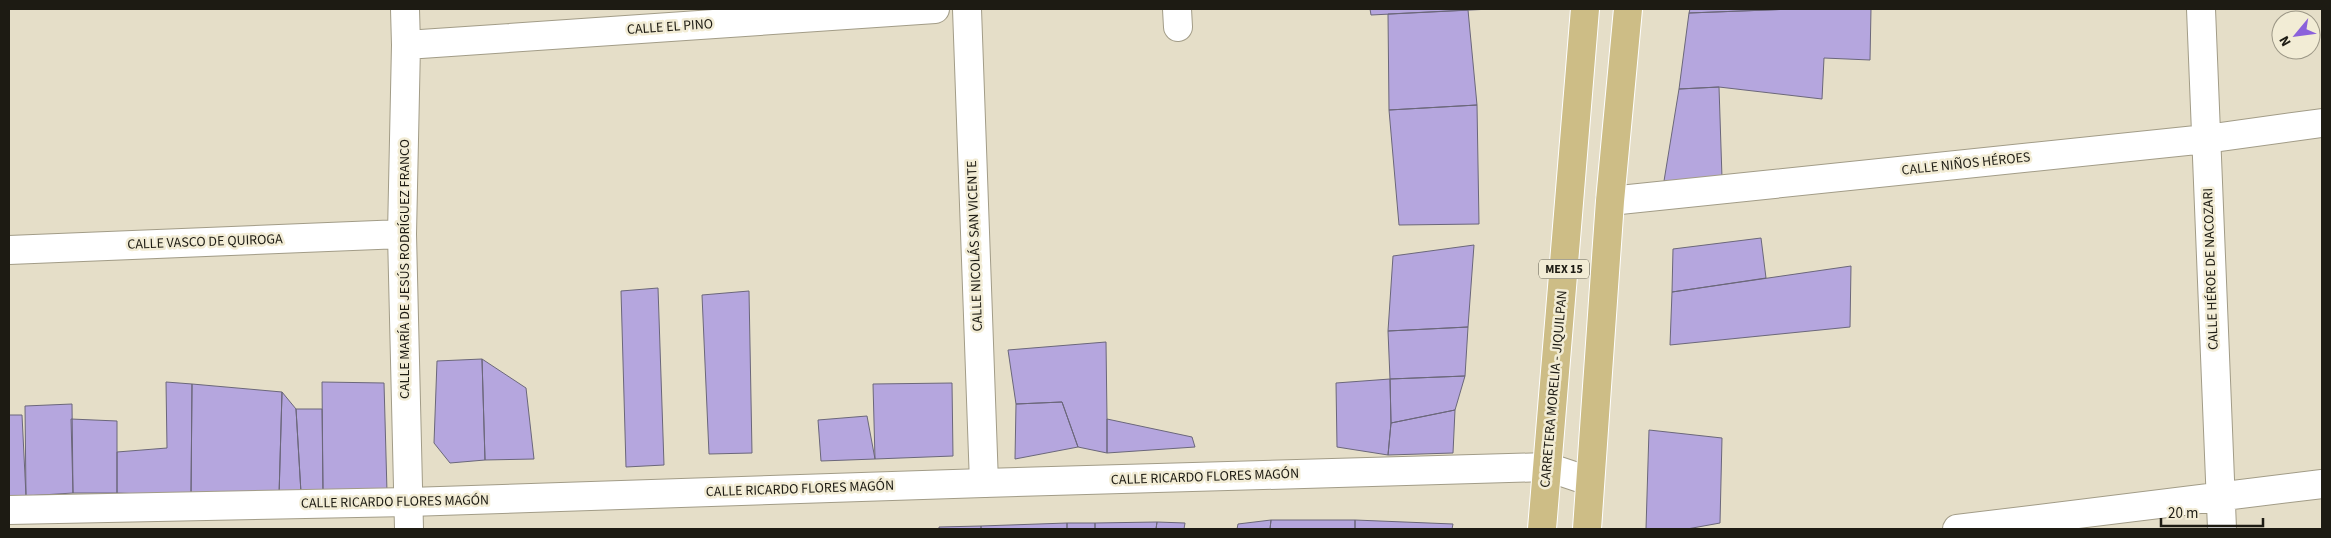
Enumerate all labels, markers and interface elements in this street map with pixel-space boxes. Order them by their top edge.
north arrow [2271,10,2321,60]
street label: CALLE EL PINO [626,14,714,40]
text: N [2275,32,2297,50]
street label: CALLE MARÍA DE JESÚS RODRÍGUEZ FRANCO [395,139,415,399]
street label: CALLE NIÑOS HÉROES [1901,147,2031,181]
street label: CALLE NICOLÁS SAN VICENTE [962,160,988,332]
street label: CALLE HÉROE DE NACOZARI [2198,188,2224,350]
street label: CALLE VASCO DE QUIROGA [127,229,283,255]
road number: MEX 15 [1539,260,1589,278]
street label: CARRETERA MORELIA - JIQUILPAN [1535,289,1573,489]
street label: CALLE RICARDO FLORES MAGÓN [1111,464,1299,490]
street label: CALLE RICARDO FLORES MAGÓN [706,476,894,502]
street label: CALLE RICARDO FLORES MAGÓN [301,490,489,514]
scale bar [2161,496,2264,528]
text: 20 m [2168,503,2198,524]

